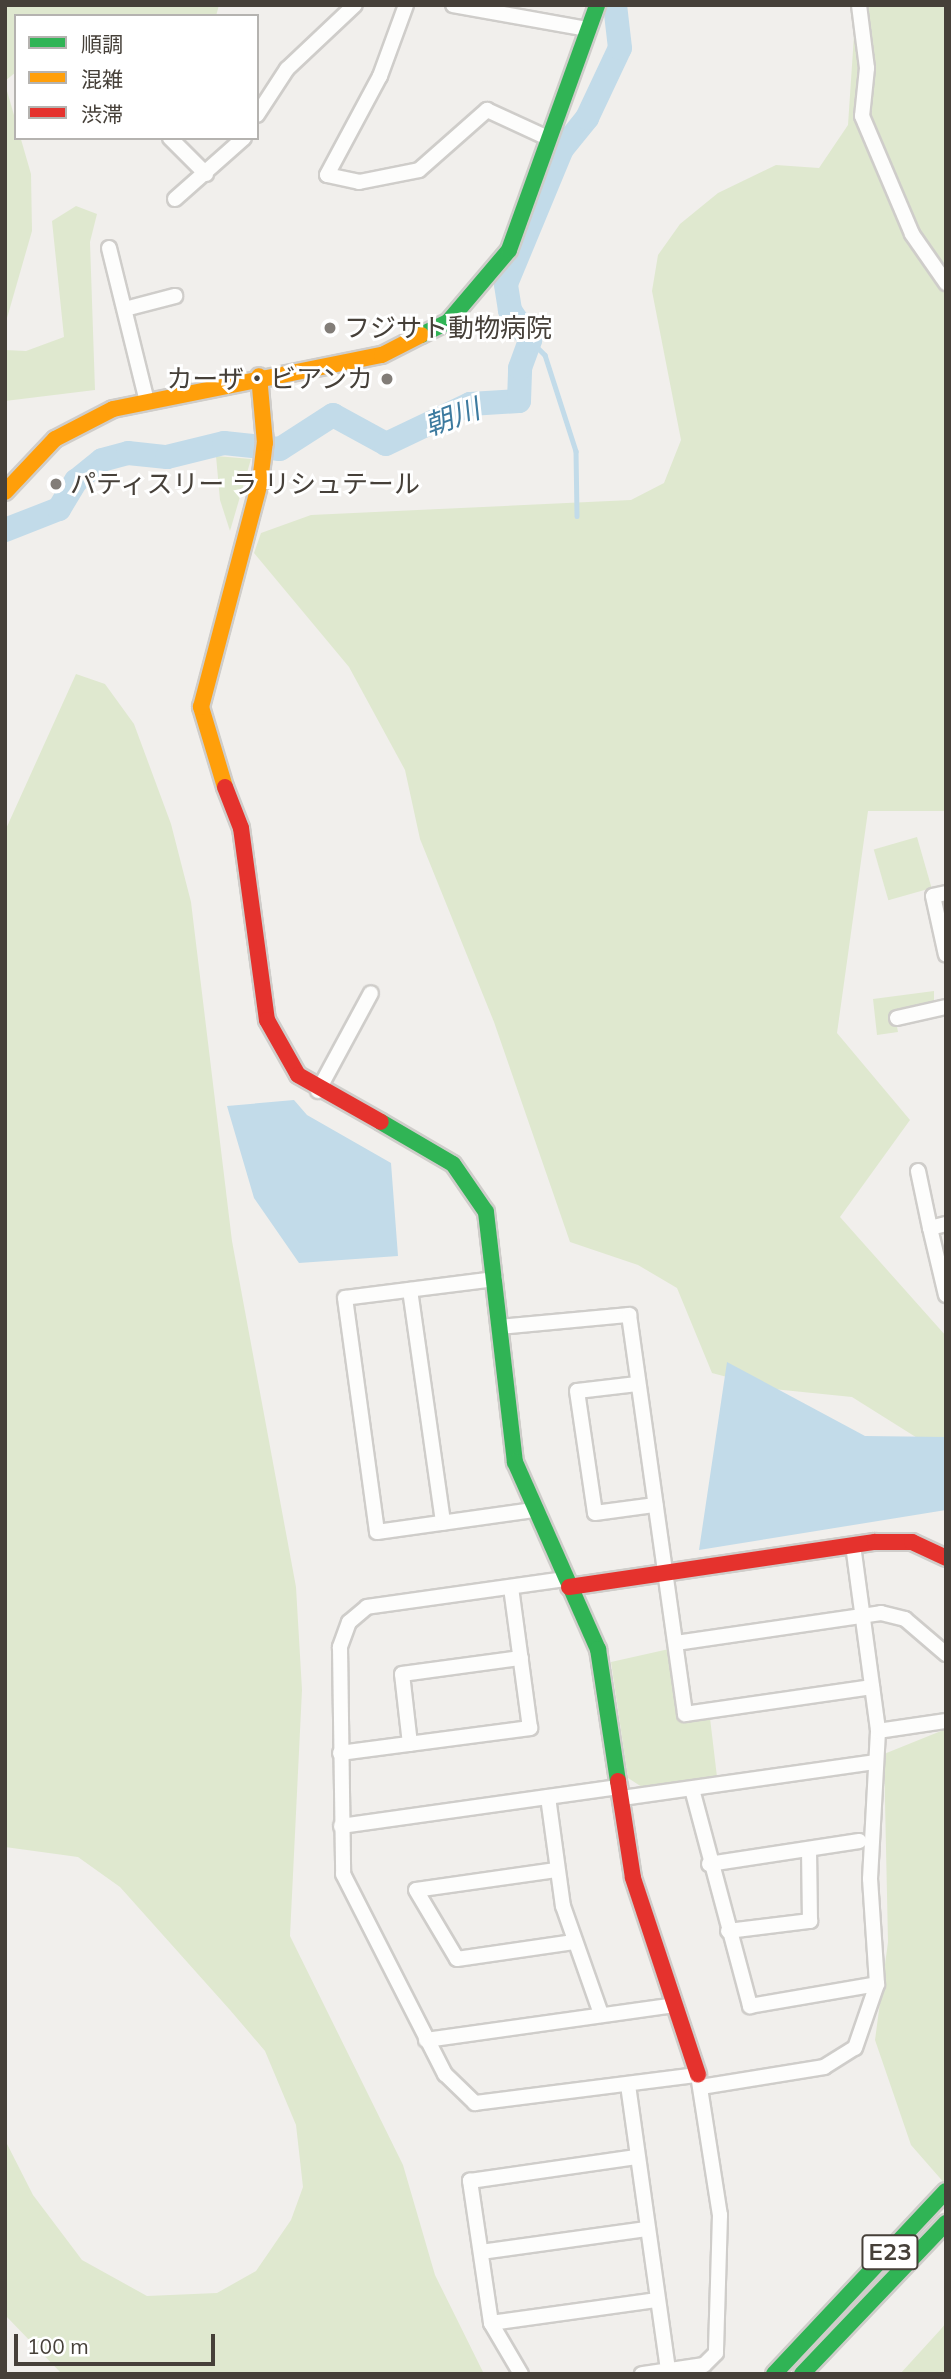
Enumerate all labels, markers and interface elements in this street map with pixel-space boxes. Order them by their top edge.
legend [14,14,259,140]
text: 順調 [81,31,123,57]
text: 混雑 [81,66,123,92]
text: 渋滞 [81,101,123,127]
place label: フジサト動物病院 [344,312,552,344]
marker: フジサト動物病院 [322,320,338,336]
place label: カーザ・ビアンカ [165,363,373,395]
marker: カーザ・ビアンカ [379,371,395,387]
water label: 朝川 [420,392,484,442]
place label: パティスリー ラ リシュテール [70,468,422,500]
marker: パティスリー ラ リシュテール [48,476,64,492]
road number: E23 [860,2232,920,2272]
scale bar [18,2320,219,2364]
text: 100 m [27,2333,89,2359]

